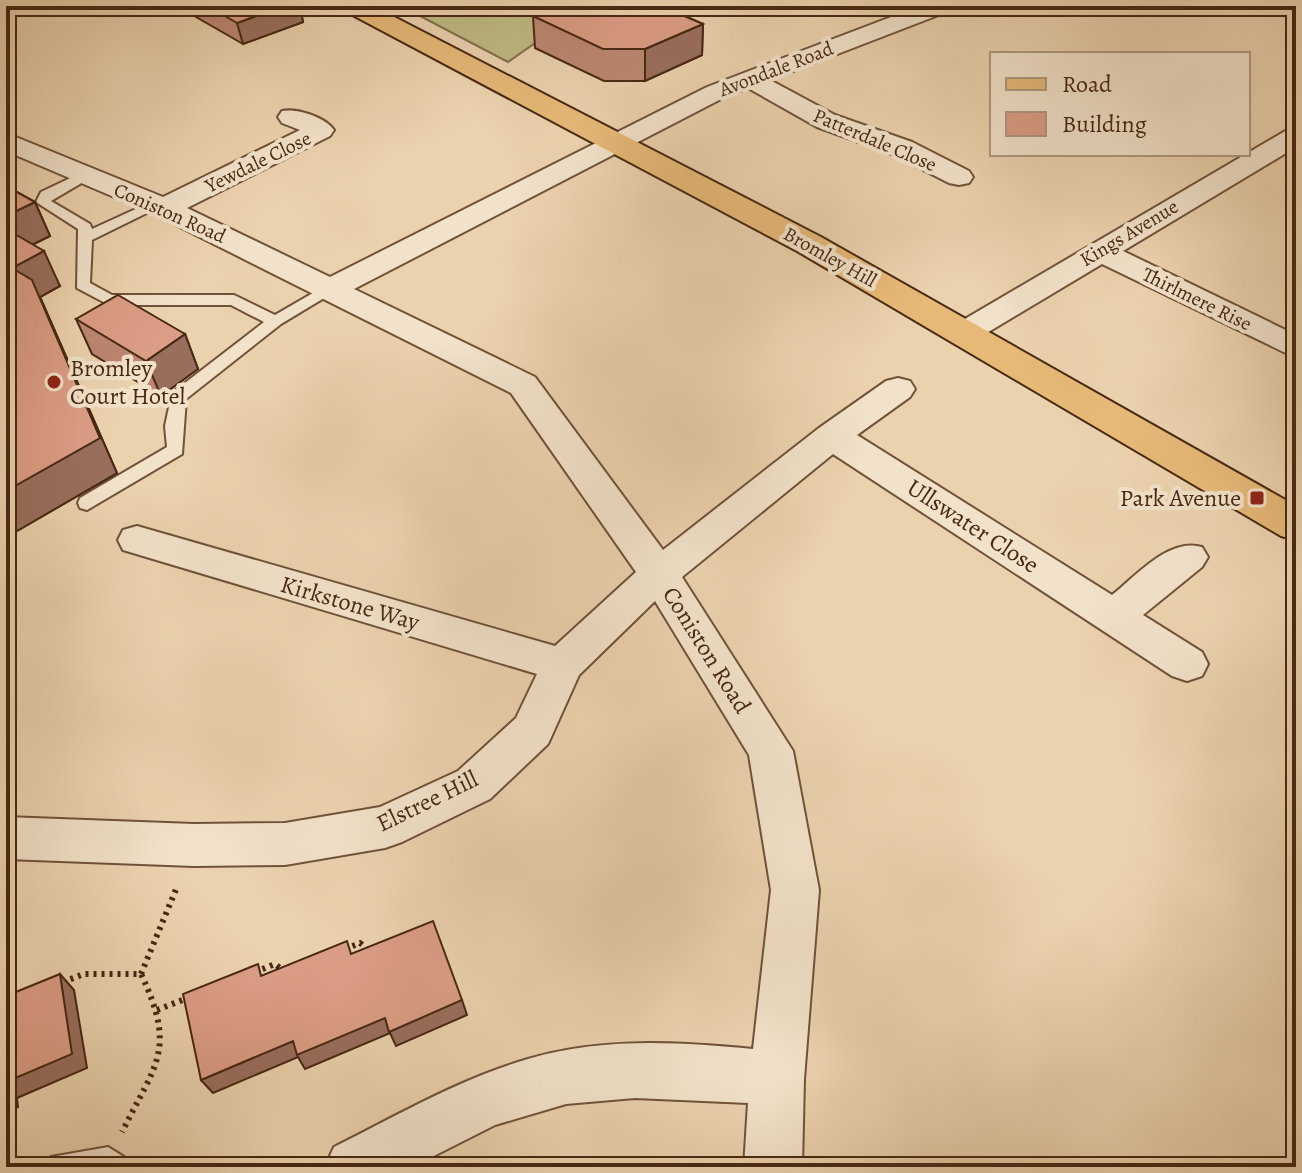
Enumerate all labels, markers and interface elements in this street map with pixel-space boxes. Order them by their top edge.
street label: Avondale Road [714,35,837,104]
legend [990,52,1250,156]
text: Road [1062,68,1112,100]
street label: Patterdale Close [809,102,941,178]
text: Building [1062,108,1147,140]
street label: Yewdale Close [200,125,316,200]
street label: Coniston Road [110,176,230,250]
street label: Kings Avenue [1075,193,1183,273]
street label: Bromley Hill [778,220,882,294]
street label: Thirlmere Rise [1138,261,1256,337]
place label: Bromley Court Hotel [70,352,186,412]
marker: Bromley Court Hotel [45,373,63,391]
street label: Ullswater Close [901,471,1045,581]
place label: Park Avenue [1120,482,1241,514]
marker: Park Avenue [1248,489,1266,507]
street label: Kirkstone Way [277,568,423,638]
street label: Coniston Road [655,581,759,720]
street label: Elstree Hill [371,763,483,839]

